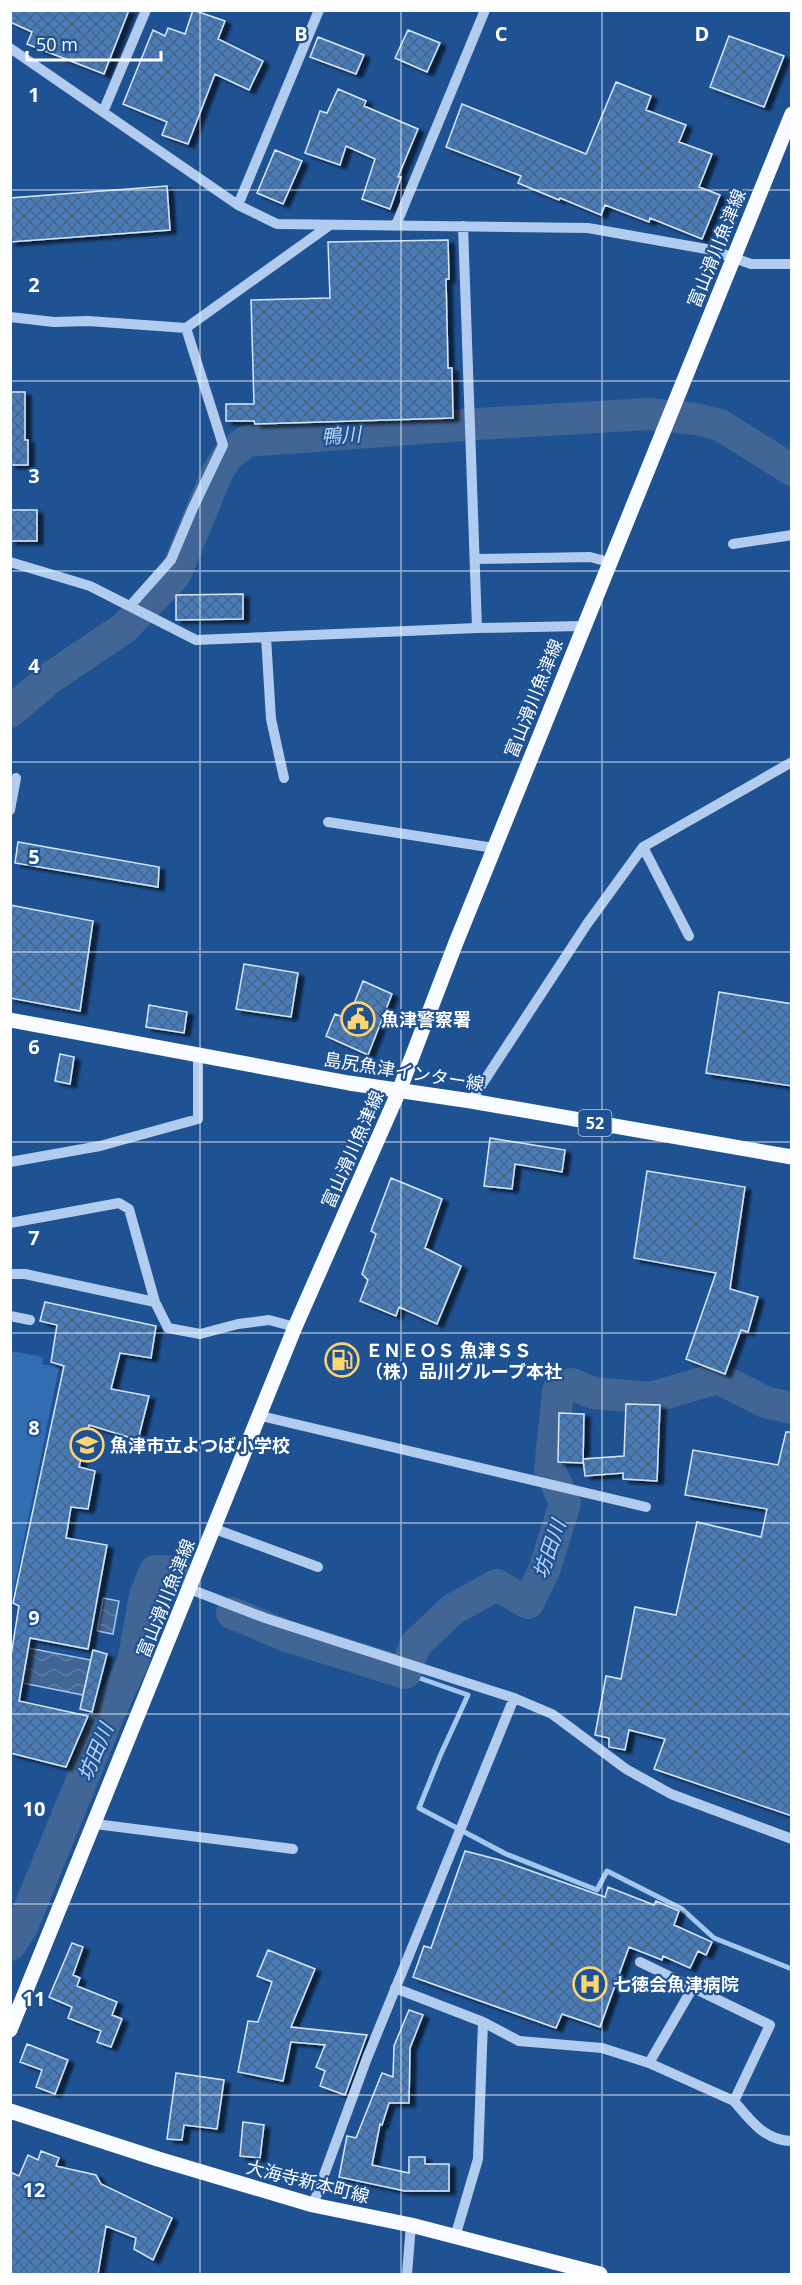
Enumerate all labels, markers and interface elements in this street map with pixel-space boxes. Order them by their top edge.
text: B [294,20,308,47]
text: C [495,20,508,47]
text: D [695,20,709,47]
scale bar [27,24,160,62]
text: 50 m [36,32,78,56]
text: 1 [28,81,40,108]
street label: 富山滑川魚津線 [681,185,751,311]
text: 2 [28,271,40,298]
water label: 鴨川 [320,420,364,450]
text: 3 [28,462,40,489]
street label: 富山滑川魚津線 [498,635,568,761]
text: 4 [28,652,40,679]
text: 5 [28,843,40,870]
public building icon: 魚津警察署 [340,1001,376,1037]
place label: 魚津警察署 [381,1007,471,1031]
text: 6 [28,1033,40,1060]
street label: 島尻魚津インター線 [322,1046,486,1096]
street label: 富山滑川魚津線 [315,1087,389,1211]
road number: 52 [578,1110,612,1136]
text: 7 [28,1224,40,1251]
place label: ＥＮＥＯＳ 魚津ＳＳ （株）品川グループ本社 [365,1338,562,1383]
fuel station icon: ＥＮＥＯＳ 魚津ＳＳ （株）品川グループ本社 [324,1342,360,1378]
text: 8 [28,1414,40,1441]
school or university icon: 魚津市立よつば小学校 [69,1427,105,1463]
place label: 魚津市立よつば小学校 [110,1433,290,1457]
water label: 坊田川 [526,1514,572,1582]
street label: 富山滑川魚津線 [130,1535,200,1661]
text: 9 [28,1604,40,1631]
water label: 坊田川 [71,1717,120,1785]
text: 10 [23,1795,45,1822]
hospital icon: 七徳会魚津病院 [572,1966,608,2002]
place label: 七徳会魚津病院 [613,1972,739,1996]
text: 11 [23,1985,45,2012]
street label: 大海寺新本町線 [244,2154,372,2208]
text: 12 [23,2176,45,2203]

